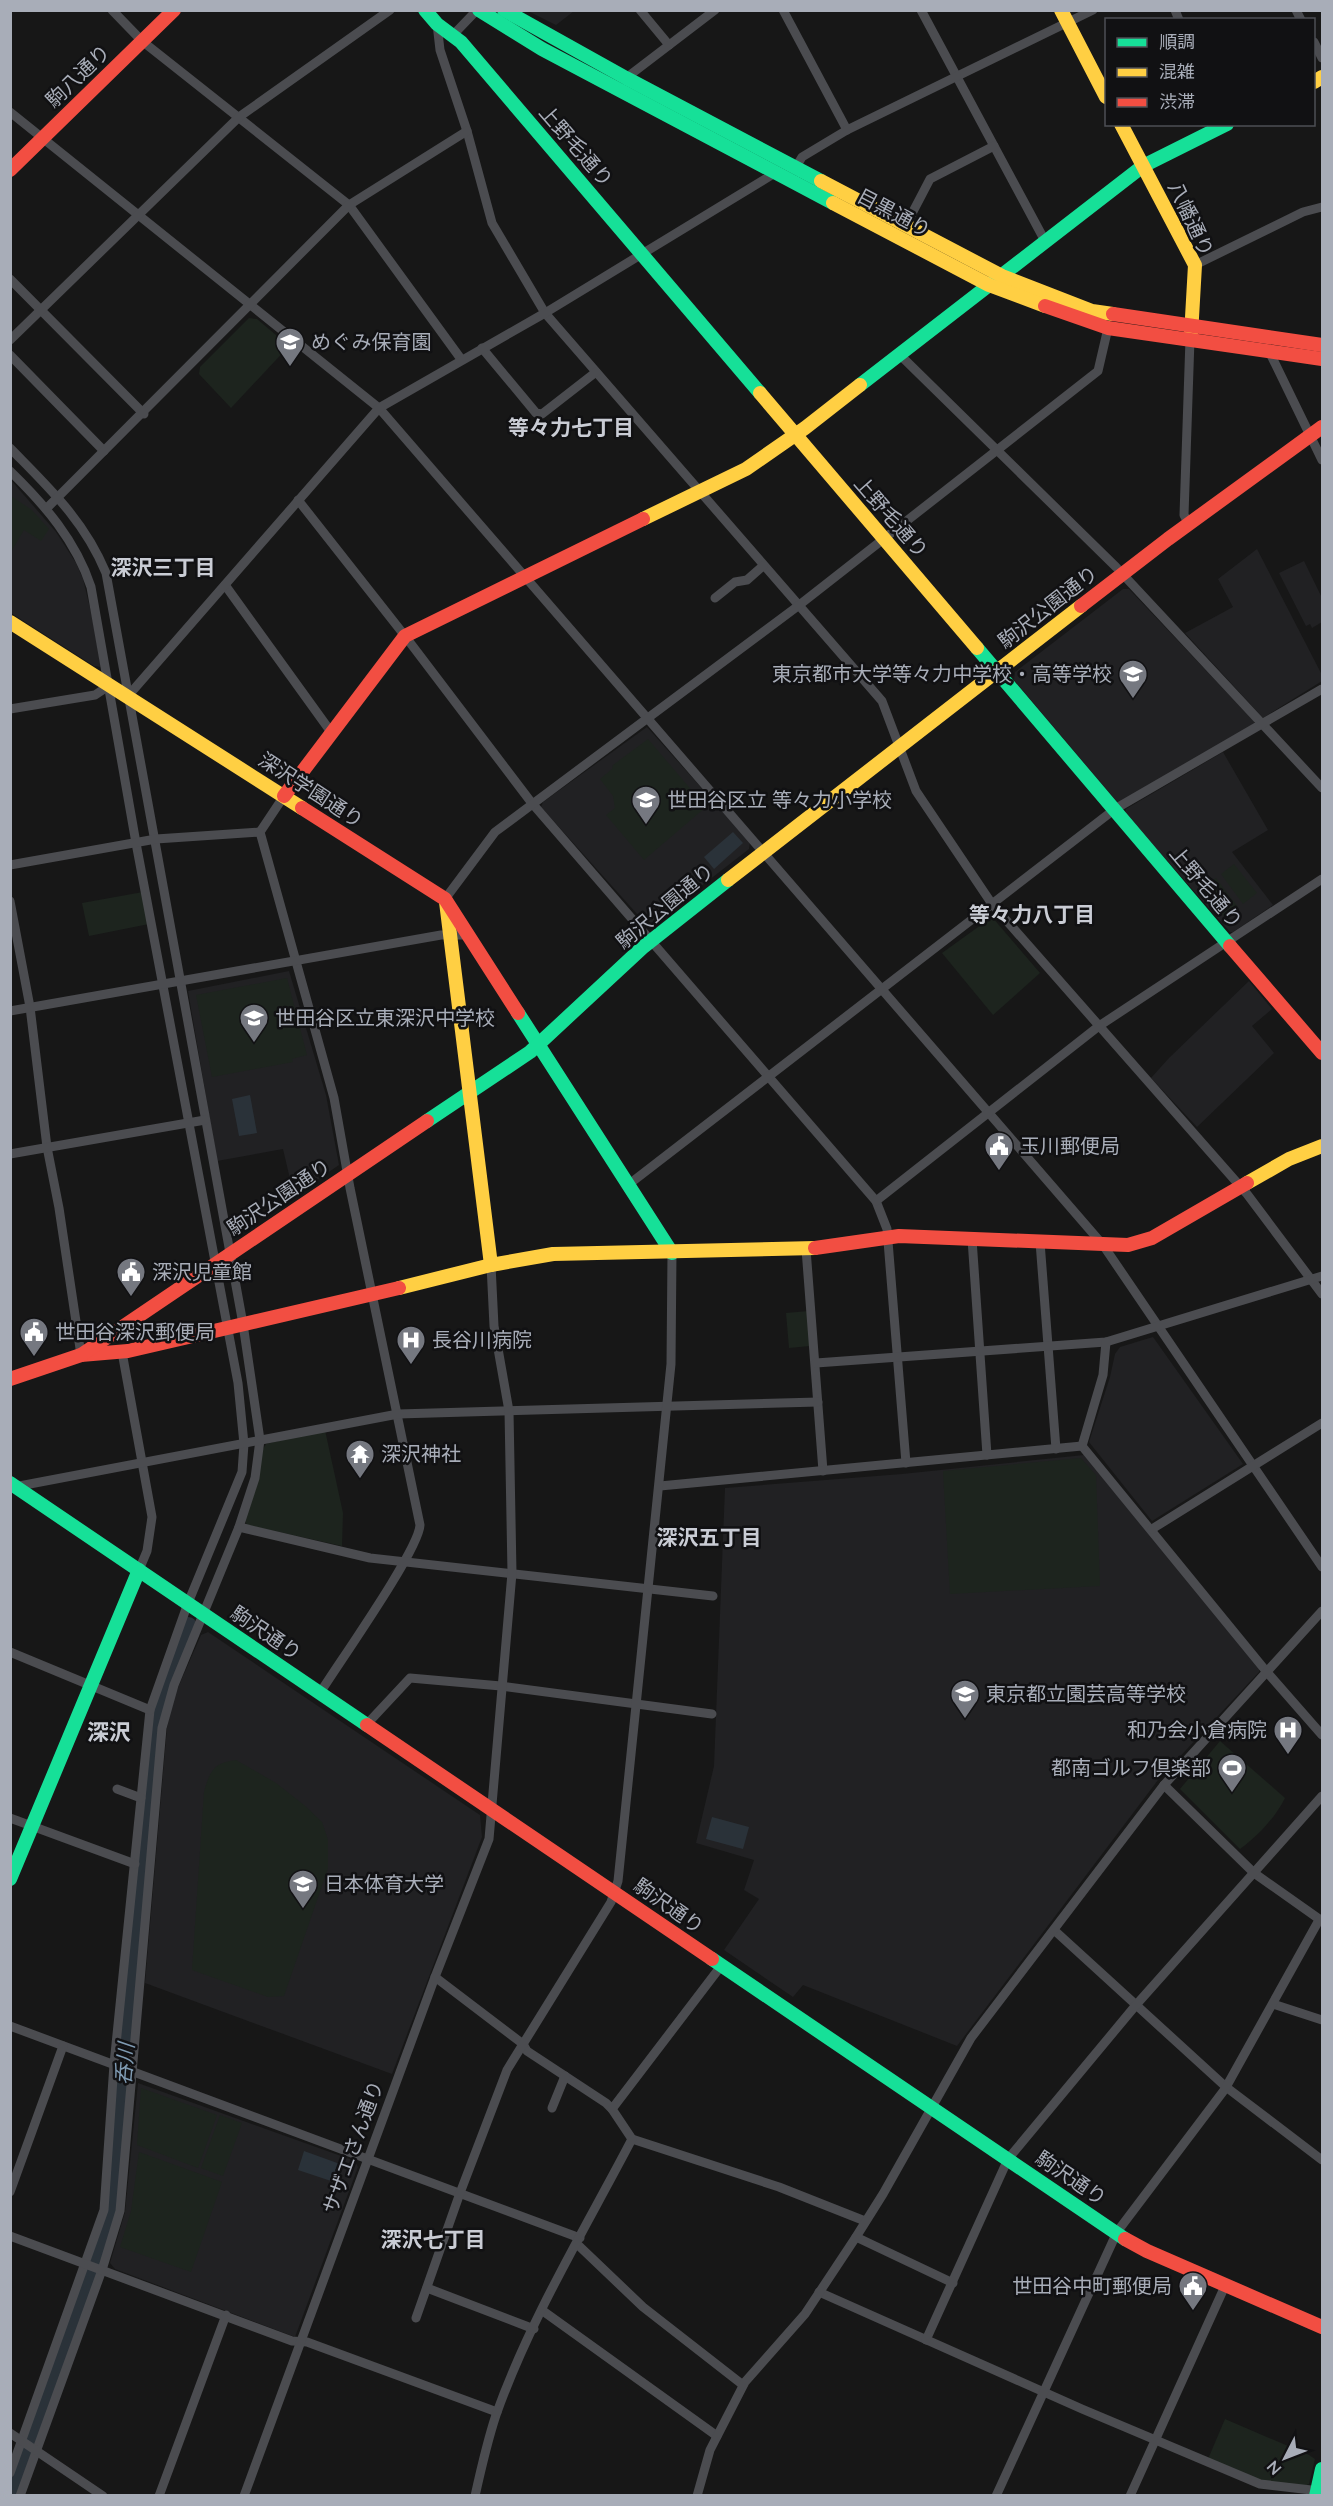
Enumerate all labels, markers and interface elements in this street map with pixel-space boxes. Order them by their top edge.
legend [1105,18,1315,126]
text: 順調 [1159,30,1195,52]
street label: 駒八通り [40,39,114,112]
text: 混雑 [1159,60,1195,82]
text: 渋滞 [1159,90,1195,112]
street label: 上野毛通り [535,100,619,191]
street label: 八幡通り [1164,177,1220,260]
street label: 目黒通り [854,183,935,241]
school or university icon: めぐみ保育園 [274,326,306,368]
place label: めぐみ保育園 [311,329,432,353]
district label: 等々力七丁目 [508,414,634,439]
street label: 上野毛通り [850,471,934,562]
district label: 深沢三丁目 [111,554,216,579]
street label: 駒沢公園通り [993,560,1102,653]
school or university icon: 東京都市大学等々力中学校・高等学校 [1117,658,1149,700]
place label: 東京都市大学等々力中学校・高等学校 [772,661,1112,685]
street label: 深沢学園通り [255,746,368,832]
school or university icon: 世田谷区立 等々力小学校 [630,784,662,826]
place label: 世田谷区立 等々力小学校 [667,787,892,811]
street label: 上野毛通り [1165,840,1248,932]
street label: 駒沢公園通り [611,857,718,953]
district label: 等々力八丁目 [969,901,1095,926]
school or university icon: 世田谷区立東深沢中学校 [238,1002,270,1044]
place label: 世田谷区立東深沢中学校 [275,1005,495,1029]
public building icon: 玉川郵便局 [983,1130,1015,1172]
place label: 玉川郵便局 [1020,1133,1120,1157]
street label: 駒沢公園通り [222,1153,335,1240]
public building icon: 深沢児童館 [115,1256,147,1298]
place label: 深沢児童館 [152,1259,252,1283]
public building icon: 世田谷深沢郵便局 [18,1316,50,1358]
place label: 世田谷深沢郵便局 [55,1319,215,1343]
hospital icon: 長谷川病院 [395,1324,427,1366]
place label: 長谷川病院 [432,1327,532,1351]
temple icon: 深沢神社 [344,1438,376,1480]
place label: 深沢神社 [381,1441,461,1465]
district label: 深沢五丁目 [657,1524,762,1549]
street label: 駒沢通り [227,1600,306,1664]
school or university icon: 東京都立園芸高等学校 [949,1678,981,1720]
place label: 東京都立園芸高等学校 [986,1681,1186,1705]
hospital icon: 和乃会小倉病院 [1272,1714,1304,1756]
place label: 和乃会小倉病院 [1127,1717,1267,1741]
district label: 深沢 [87,1718,131,1745]
sports icon: 都南ゴルフ倶楽部 [1216,1752,1248,1794]
place label: 都南ゴルフ倶楽部 [1051,1755,1211,1779]
school or university icon: 日本体育大学 [287,1868,319,1910]
place label: 日本体育大学 [324,1871,444,1895]
street label: 駒沢通り [630,1872,709,1938]
water label: 呑川 [109,2040,138,2086]
street label: サザエさん通り [317,2077,387,2217]
street label: 駒沢通り [1032,2145,1111,2209]
district label: 深沢七丁目 [381,2226,486,2251]
public building icon: 世田谷中町郵便局 [1177,2270,1209,2312]
place label: 世田谷中町郵便局 [1012,2273,1172,2297]
north arrow [1255,2428,1315,2488]
text: N [1262,2457,1285,2479]

